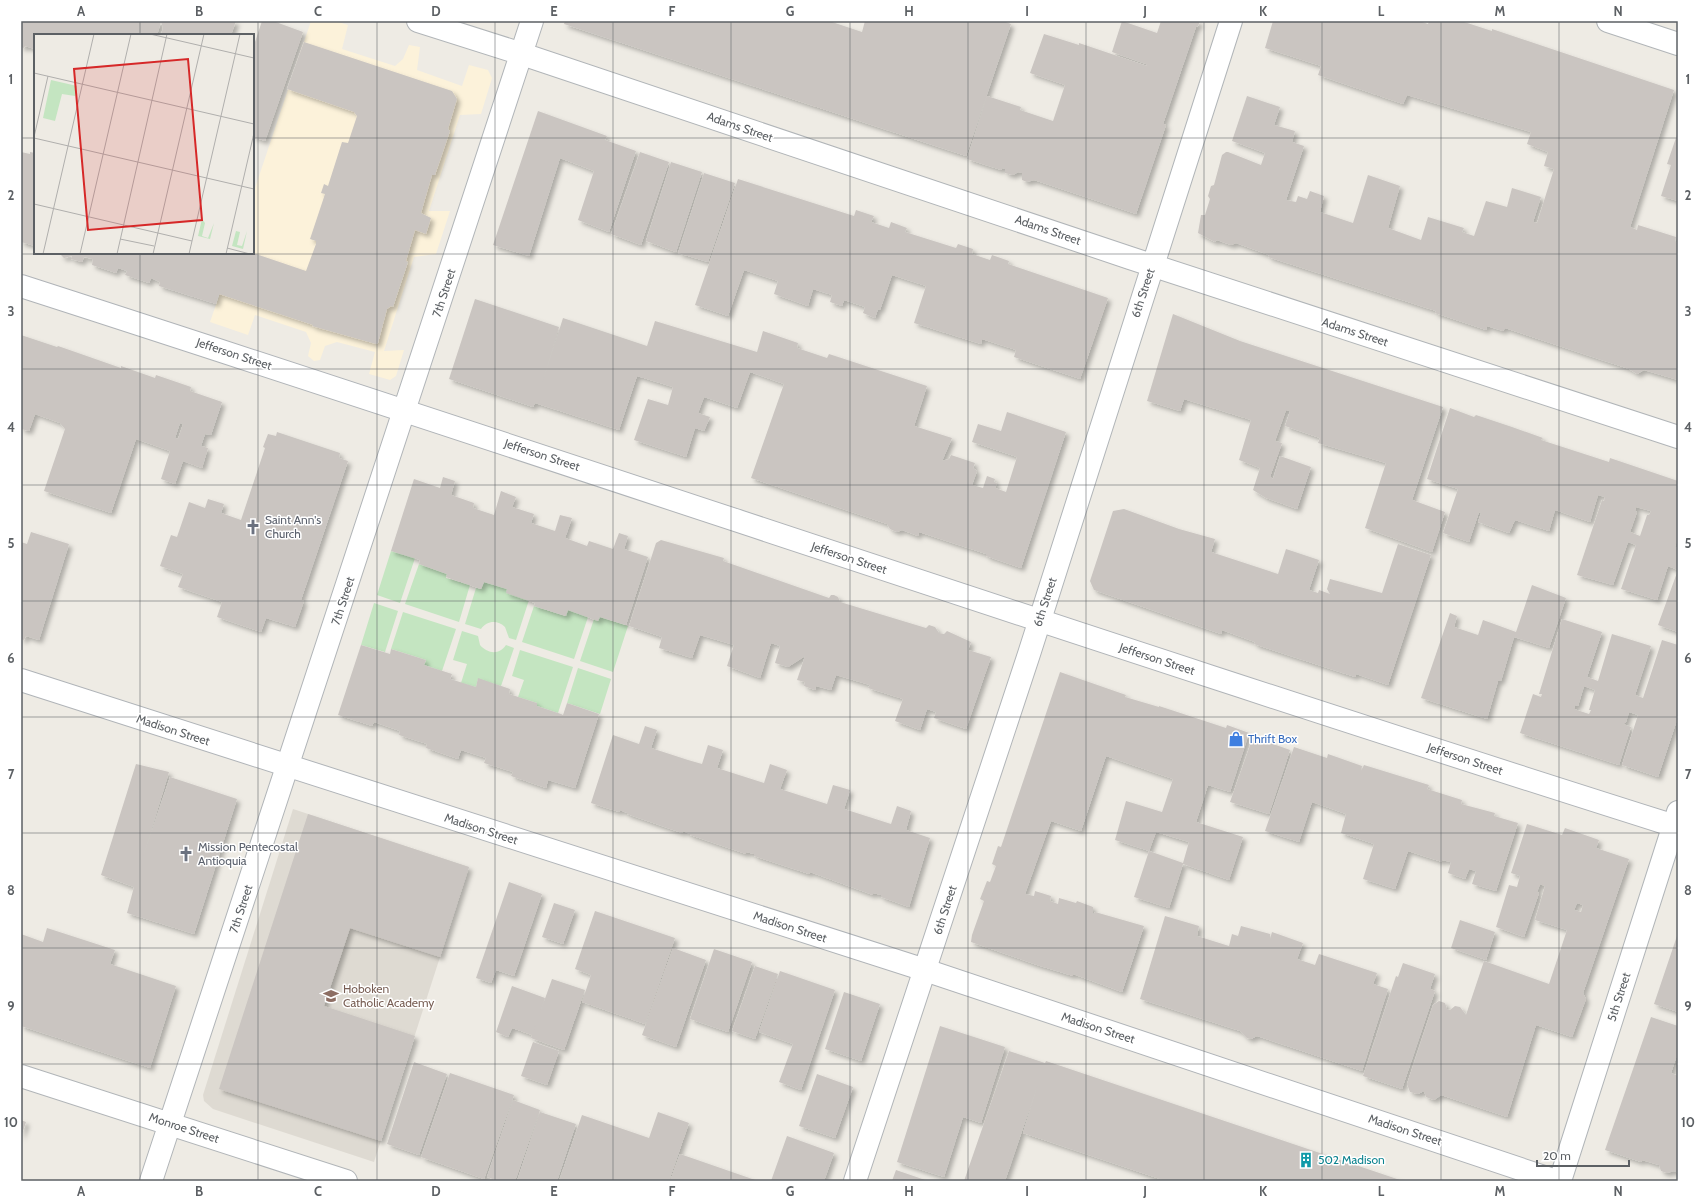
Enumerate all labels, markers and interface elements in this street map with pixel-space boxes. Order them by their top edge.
text: A [77,3,86,19]
text: B [195,3,203,19]
text: C [314,3,322,19]
text: D [431,3,441,19]
text: E [550,3,558,19]
text: F [669,3,676,19]
text: G [786,3,795,19]
text: H [904,3,914,19]
text: I [1025,3,1029,19]
text: J [1142,3,1147,19]
text: K [1259,3,1268,19]
text: L [1378,3,1385,19]
text: M [1495,3,1506,19]
text: N [1613,3,1623,19]
inset map [34,34,254,254]
text: 1 [9,71,13,87]
text: 1 [1686,71,1690,87]
street label: Adams Street [705,108,775,145]
text: 2 [8,187,15,203]
text: 2 [1685,187,1692,203]
street label: Adams Street [1013,211,1083,248]
street label: 6th Street [1128,266,1158,319]
street label: 7th Street [429,267,458,319]
text: 3 [7,303,15,319]
text: 3 [1684,303,1692,319]
street label: Adams Street [1320,314,1390,349]
street label: Jefferson Street [193,334,274,373]
text: 4 [7,419,15,435]
text: 4 [1684,419,1692,435]
street label: Jefferson Street [501,435,582,474]
place label: Saint Ann's Church [265,512,321,541]
church icon: Saint Ann's Church [244,518,262,536]
text: 5 [8,535,15,551]
text: 5 [1685,535,1692,551]
street label: Jefferson Street [808,538,889,577]
street label: 7th Street [328,575,357,627]
street label: 6th Street [1030,575,1060,628]
street label: Jefferson Street [1116,639,1197,678]
text: 6 [7,650,15,666]
text: 6 [1684,650,1692,666]
street label: Madison Street [134,711,212,748]
shop icon: Thrift Box [1227,730,1245,748]
place label: Thrift Box [1248,731,1297,746]
street label: Jefferson Street [1424,739,1505,778]
text: 7 [8,766,15,782]
text: 7 [1685,766,1692,782]
street label: Madison Street [442,810,520,847]
place label: Mission Pentecostal Antioquia [198,839,298,868]
church icon: Mission Pentecostal Antioquia [177,845,195,863]
text: 8 [7,882,15,898]
text: 8 [1684,882,1692,898]
street label: 7th Street [226,883,255,935]
street label: 6th Street [930,883,960,936]
street label: Madison Street [751,908,829,945]
street label: 5th Street [1604,970,1633,1023]
place label: Hoboken Catholic Academy [343,981,434,1010]
school or university icon: Hoboken Catholic Academy [322,987,340,1005]
text: 9 [7,998,15,1014]
text: 9 [1684,998,1692,1014]
street label: Madison Street [1059,1009,1137,1046]
street label: Monroe Street [147,1109,221,1146]
street label: Madison Street [1366,1111,1444,1148]
text: 10 [4,1114,18,1130]
text: 10 [1681,1114,1695,1130]
scale bar [1537,1142,1629,1168]
text: 20 m [1543,1148,1571,1163]
building icon: 502 Madison [1297,1151,1315,1169]
place label: 502 Madison [1318,1152,1385,1167]
text: A [77,1183,86,1199]
text: B [195,1183,203,1199]
text: C [314,1183,322,1199]
text: D [431,1183,441,1199]
text: E [550,1183,558,1199]
text: F [669,1183,676,1199]
text: G [786,1183,795,1199]
text: H [904,1183,914,1199]
text: I [1025,1183,1029,1199]
text: J [1142,1183,1147,1199]
text: K [1259,1183,1268,1199]
text: L [1378,1183,1385,1199]
text: M [1495,1183,1506,1199]
text: N [1613,1183,1623,1199]

